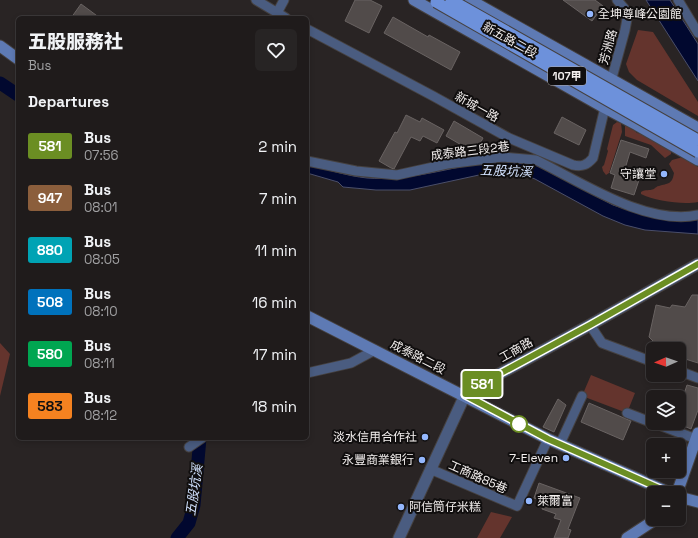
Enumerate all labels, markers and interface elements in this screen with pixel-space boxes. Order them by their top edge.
place label: 全坤尊峰公園館 [598,6,682,22]
marker: 全坤尊峰公園館 [585,9,595,19]
street label: 新五路二段 [480,18,540,62]
street label: 芳洲路 [595,27,621,67]
text: 五股服務社 [28,29,123,54]
button: heart [255,29,297,71]
text: Bus [28,57,51,74]
road number: 107甲 [548,67,586,85]
street label: 新城一路 [452,88,502,126]
text: Departures [28,92,109,111]
text: Bus [84,128,111,147]
text: 581 [38,137,62,155]
text: 2 min [258,137,297,156]
street label: 成泰路三段2巷 [430,138,510,164]
text: 07:56 [84,147,118,164]
water label: 五股坑溪 [480,162,534,180]
place label: 守讓堂 [620,166,656,182]
marker: 守讓堂 [659,169,669,179]
text: Bus [84,180,111,199]
text: 947 [38,189,62,207]
text: 7 min [259,189,297,208]
text: 08:01 [84,199,118,216]
text: Bus [84,232,111,251]
text: 880 [37,241,63,259]
text: 11 min [255,241,297,260]
text: 08:05 [84,251,120,268]
text: Bus [84,284,111,303]
text: 508 [37,293,63,311]
text: 16 min [252,293,297,312]
text: 08:10 [84,303,118,320]
street label: 工商路 [496,334,536,366]
text: Bus [84,336,111,355]
street label: 成泰路二段 [388,336,448,378]
north arrow [646,342,686,382]
map controls [646,342,686,526]
text: 580 [37,345,63,363]
text: 17 min [253,345,297,364]
text: 08:11 [84,355,115,372]
line badge: 581 [459,371,505,397]
text: 581 [470,375,494,393]
text: Bus [84,388,111,407]
button: layers [646,390,686,430]
text: 583 [37,397,63,415]
text: 18 min [252,397,297,416]
text: 08:12 [84,407,117,424]
unlabelled marker [510,415,528,433]
place label: 淡水信用合作社 [333,429,417,445]
marker: 淡水信用合作社 [420,432,430,442]
button: + [646,438,686,478]
place label: 7-Eleven [509,450,558,466]
place label: 永豐商業銀行 [342,452,414,468]
marker: 7-Eleven [561,453,571,463]
marker: 永豐商業銀行 [417,455,427,465]
street label: 工商路85巷 [446,457,510,497]
water label: 五股坑溪 [182,461,206,517]
button: − [646,486,686,526]
place label: 萊爾富 [537,493,573,509]
marker: 萊爾富 [524,496,534,506]
place label: 阿信筒仔米糕 [409,499,481,515]
marker: 阿信筒仔米糕 [396,502,406,512]

